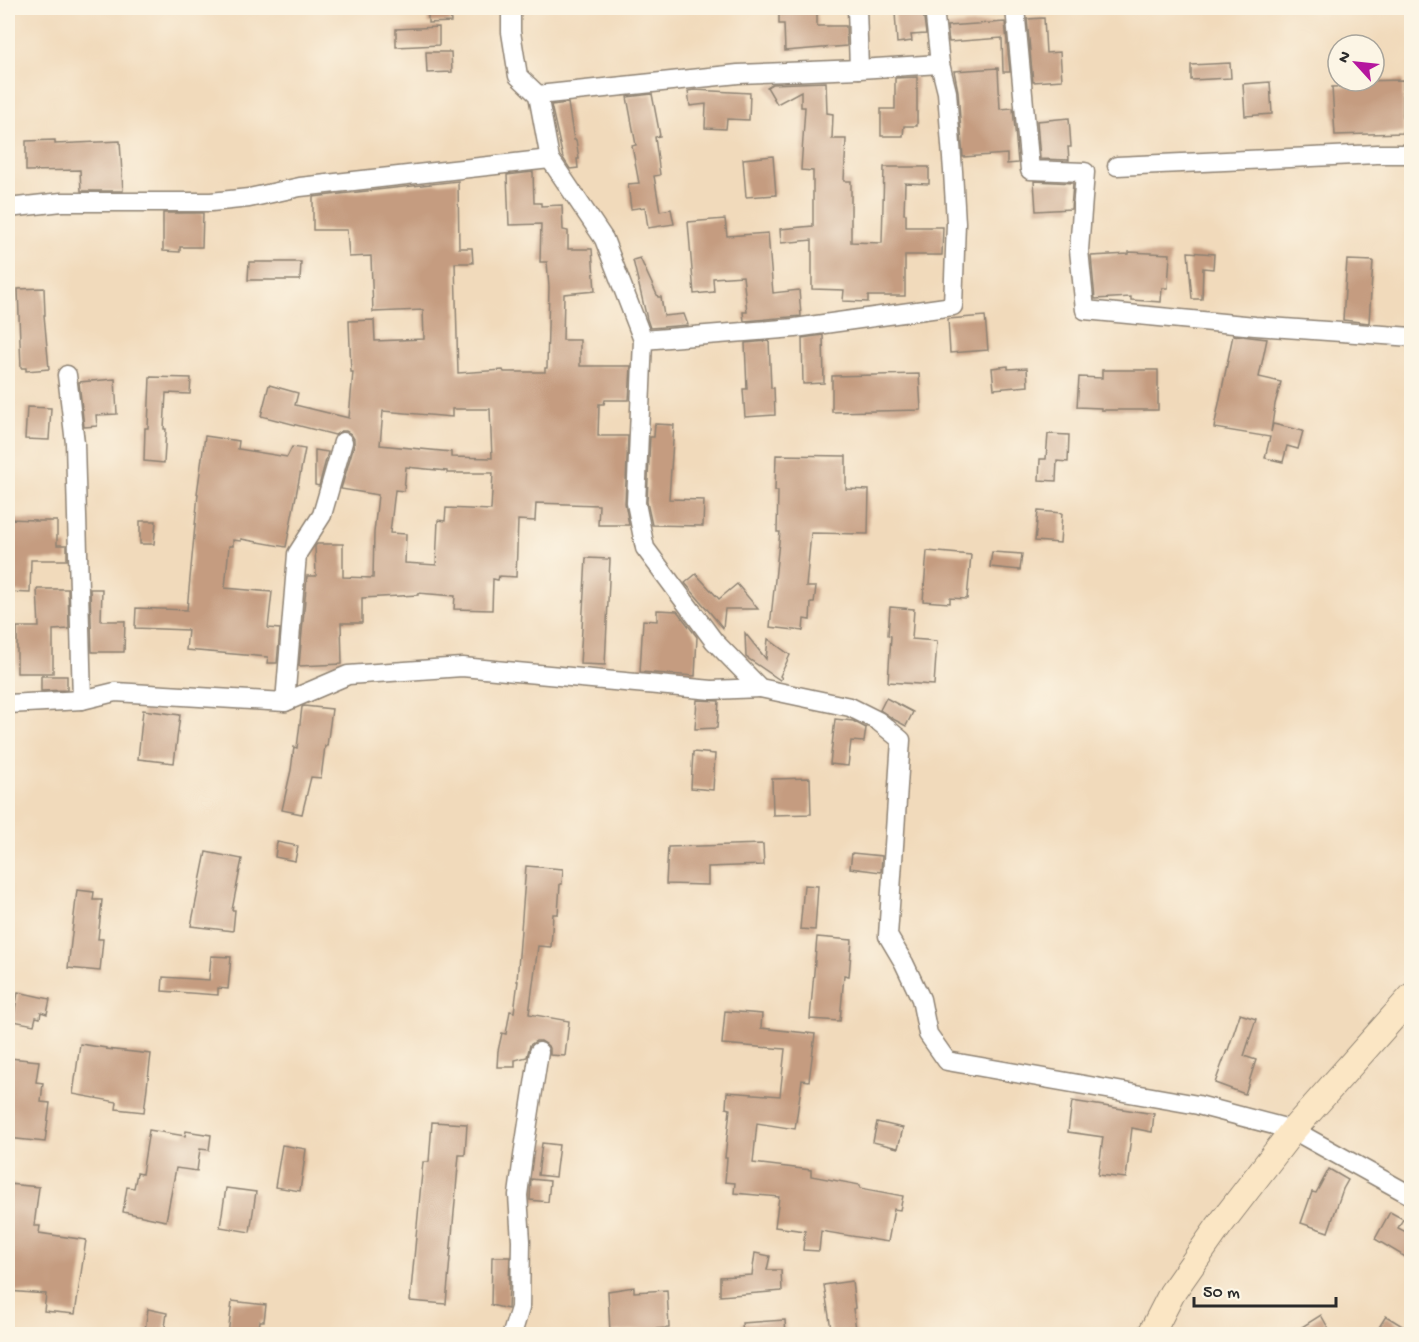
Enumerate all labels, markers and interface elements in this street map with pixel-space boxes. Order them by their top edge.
north arrow [1326,33,1386,93]
text: N [1335,48,1357,67]
scale bar [1194,1270,1336,1308]
text: 50 m [1203,1283,1240,1304]

